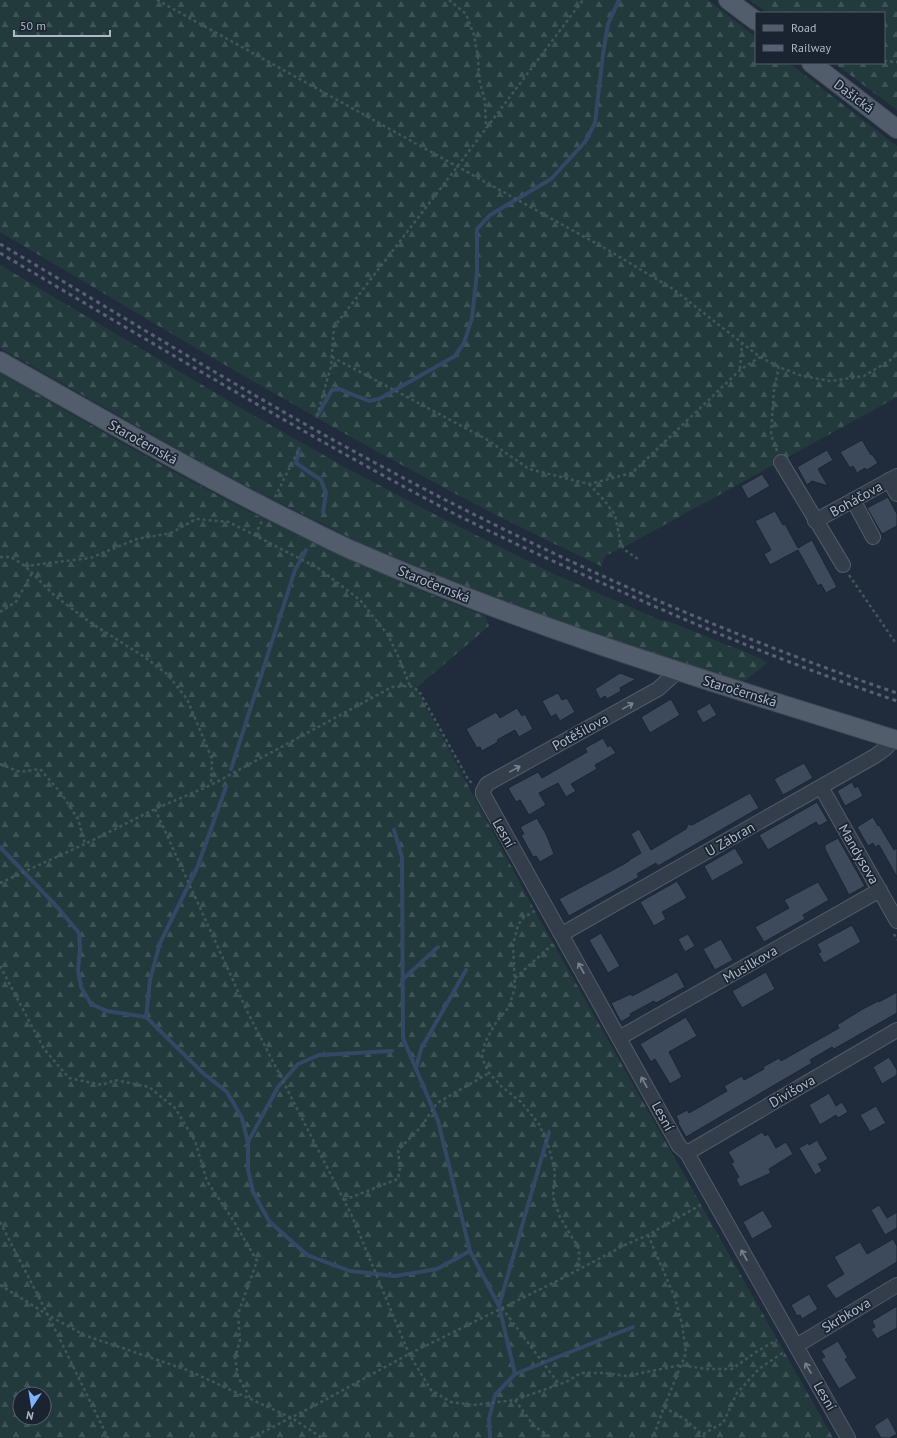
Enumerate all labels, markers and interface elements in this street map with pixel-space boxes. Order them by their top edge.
scale bar [14,12,110,38]
legend [755,12,885,64]
text: 50 m [20,18,46,33]
text: Road [791,20,816,35]
text: Railway [791,40,831,55]
street label: Dašická [830,75,878,117]
street label: Staročernská [105,416,181,468]
street label: Boháčova [827,477,885,521]
street label: Staročernská [395,561,473,607]
street label: Staročernská [701,671,779,711]
one-way arrow [622,701,634,709]
street label: Potěšilova [549,709,611,755]
one-way arrow [509,765,521,773]
street label: Lesní [488,815,520,851]
street label: U Zábran [702,818,758,860]
street label: Mandysova [835,821,883,887]
street label: Musílkova [720,941,780,987]
one-way arrow [577,962,584,974]
street label: Divišova [766,1071,818,1111]
one-way arrow [639,1076,647,1088]
street label: Lesní [648,1098,678,1134]
one-way arrow [740,1249,748,1261]
street label: Skrbkova [818,1293,874,1337]
one-way arrow [804,1362,812,1374]
street label: Lesní [809,1378,841,1414]
north arrow [12,1386,52,1426]
text: N [25,1408,35,1423]

